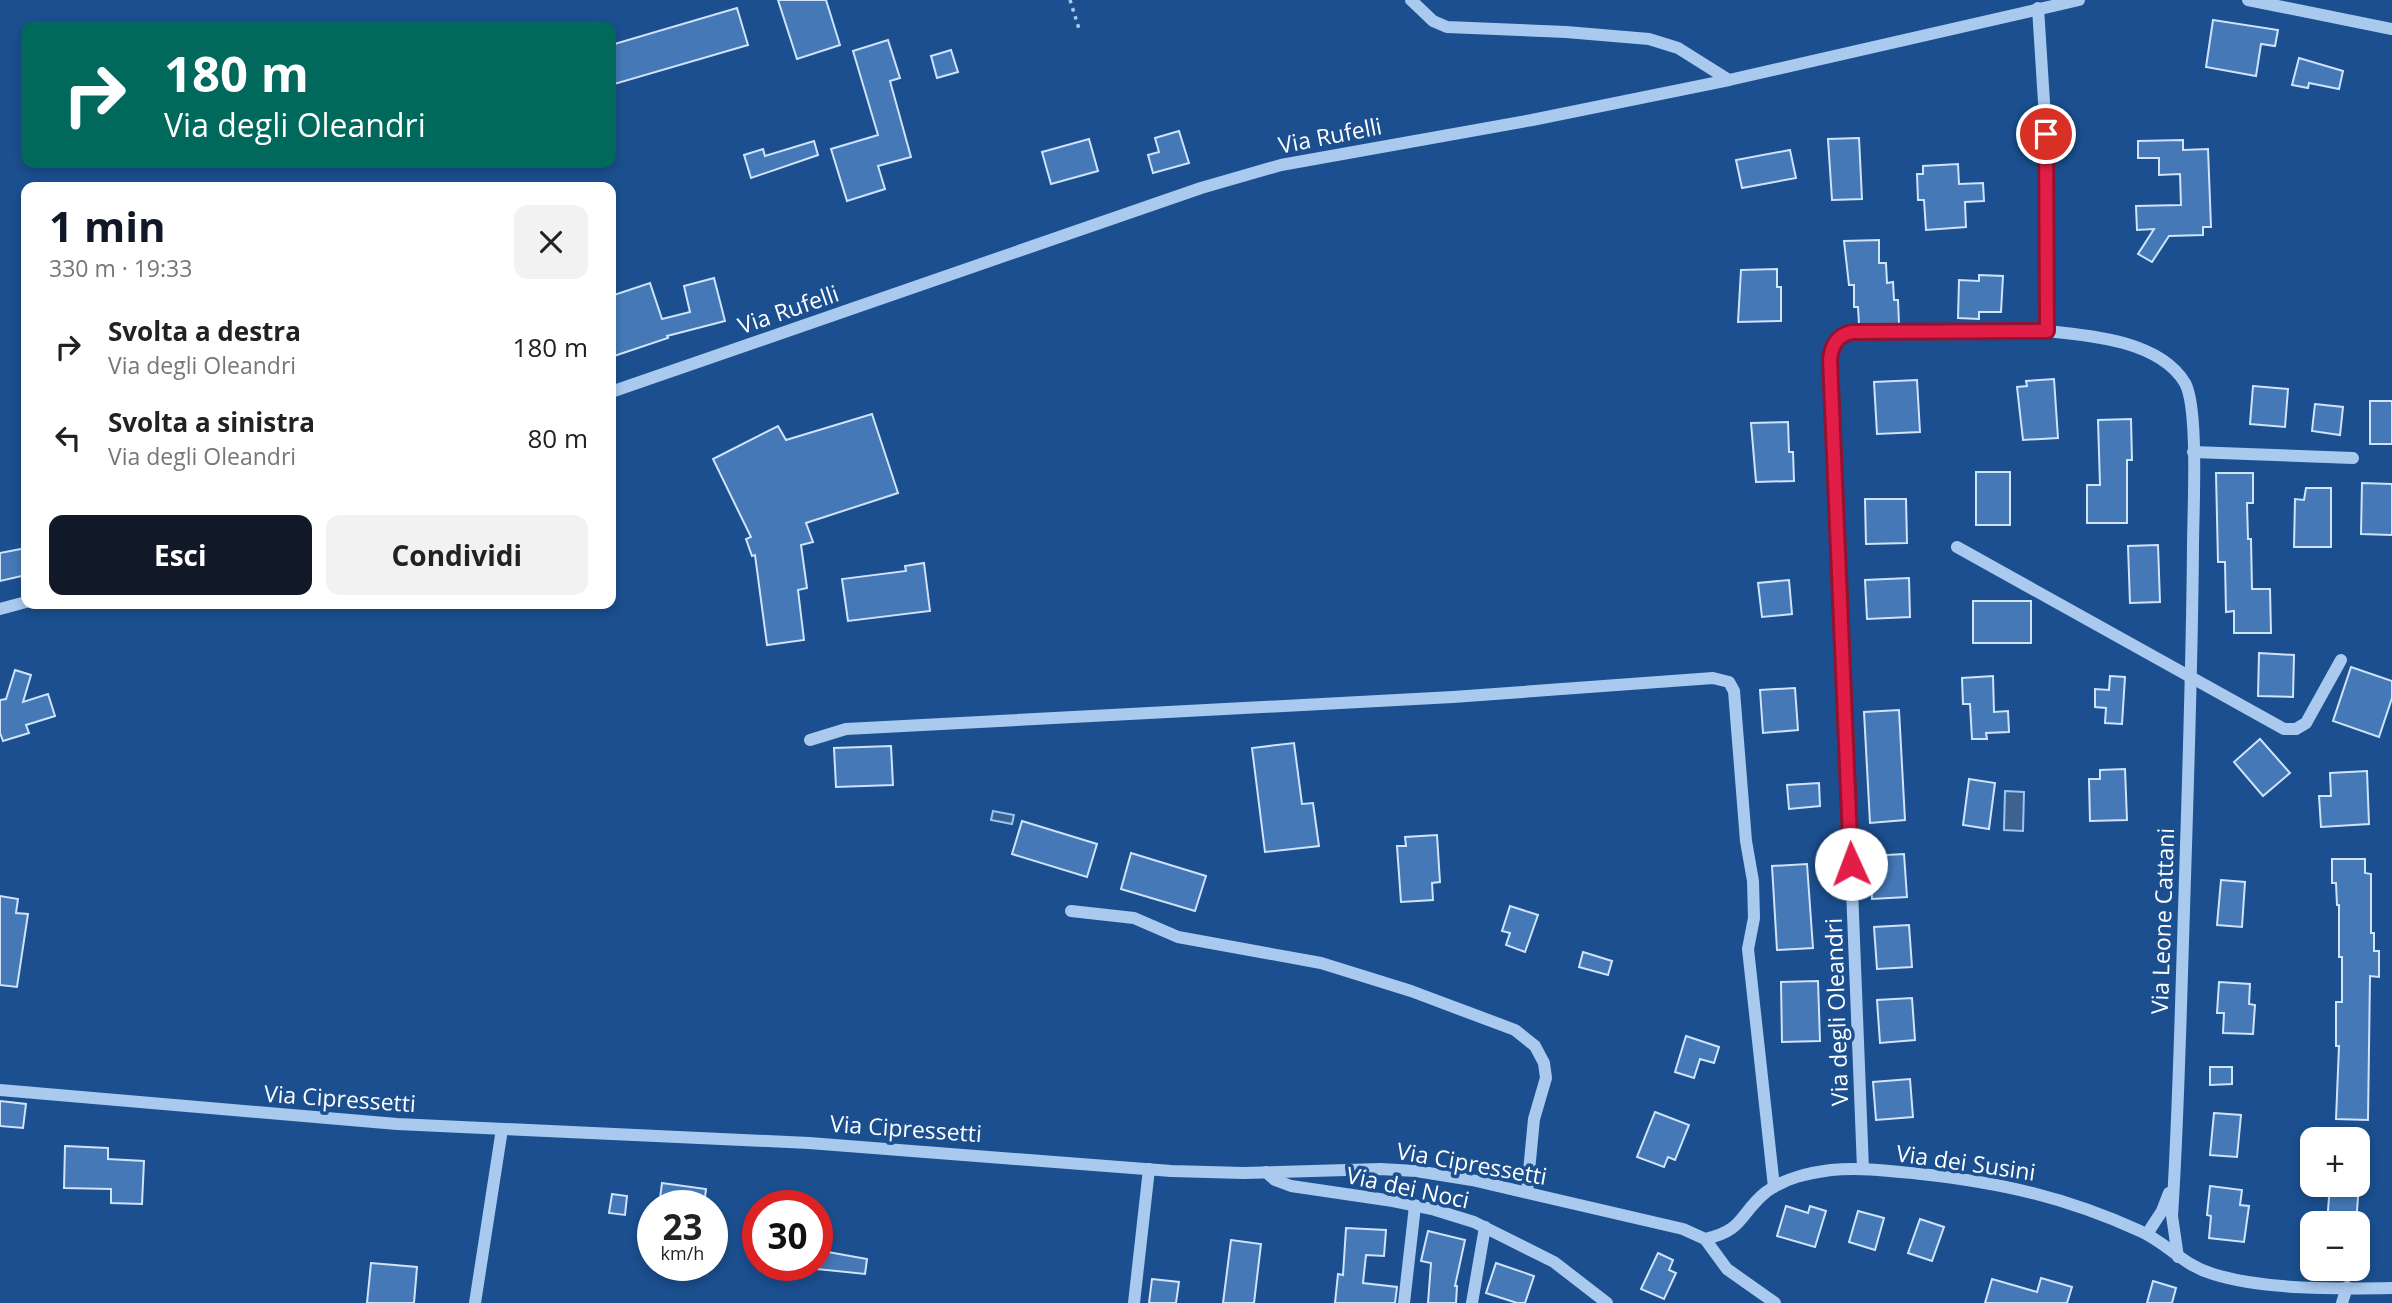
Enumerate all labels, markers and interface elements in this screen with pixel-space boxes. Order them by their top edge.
text: 180 m [164,40,309,106]
icon: right [49,49,140,140]
text: Via degli Oleandri [164,103,426,146]
pin [2016,104,2076,164]
street label: Via Rufelli [1276,109,1384,161]
icon: arrive [2027,115,2065,153]
text: 1 min [49,197,166,254]
button: close [514,205,588,279]
text: 330 m · 19:33 [49,252,192,284]
street label: Via Rufelli [733,277,843,341]
text: Svolta a destra [108,313,301,349]
icon: right [49,328,87,366]
text: 180 m [513,329,588,365]
text: Via degli Oleandri [108,349,296,381]
text: Svolta a sinistra [108,404,315,440]
icon: left [49,419,87,457]
text: 80 m [527,420,588,456]
text: Via degli Oleandri [108,440,296,472]
button: Esci [49,515,312,595]
button: Condividi [326,515,588,595]
position arrow [1814,827,1888,901]
street label: Via Leone Cattani [2143,827,2181,1015]
street label: Via degli Oleandri [1817,917,1855,1107]
street label: Via Cipressetti [263,1077,417,1119]
street label: Via Cipressetti [829,1107,983,1149]
map controls [2300,1127,2370,1281]
button: + [2300,1127,2370,1197]
street label: Via Cipressetti [1394,1134,1550,1192]
street label: Via dei Susini [1894,1136,2038,1188]
street label: Via dei Noci [1344,1158,1472,1216]
speed limit sign: 30 [742,1190,833,1281]
text: 23 [662,1203,703,1250]
button: − [2300,1211,2370,1281]
text: km/h [661,1241,704,1265]

